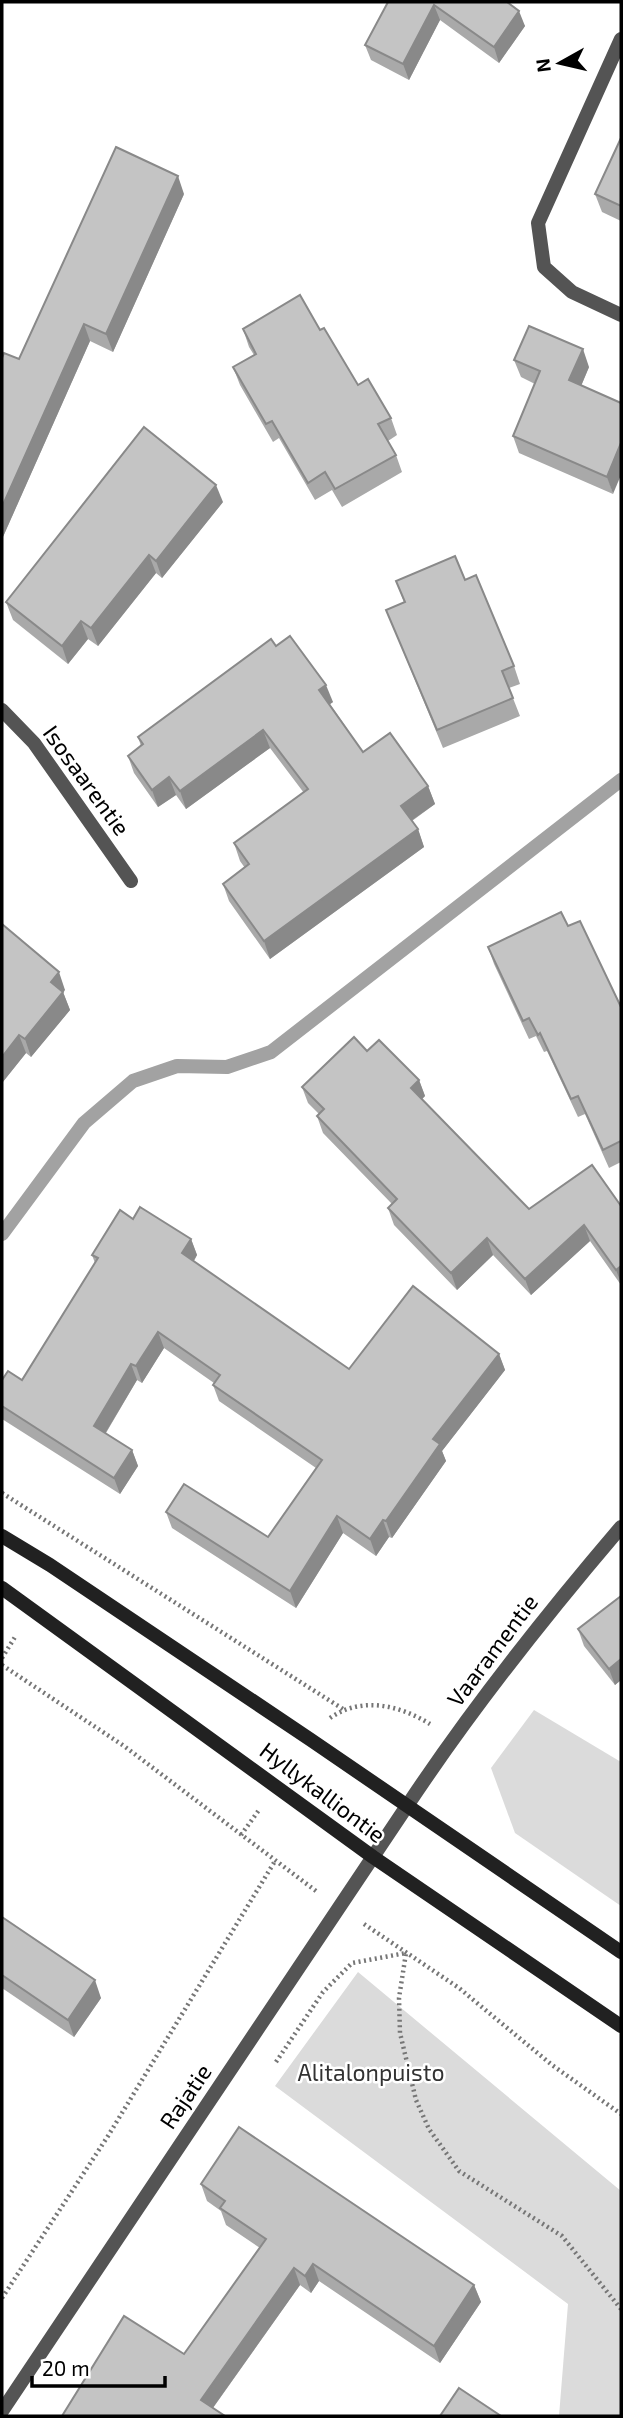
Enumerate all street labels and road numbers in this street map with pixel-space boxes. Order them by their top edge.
street label: Isosaarentie [38,720,136,840]
street label: Vaaramentie [441,1588,543,1712]
street label: Hyllykalliontie [255,1736,391,1848]
street label: Rajatie [153,2058,217,2134]

